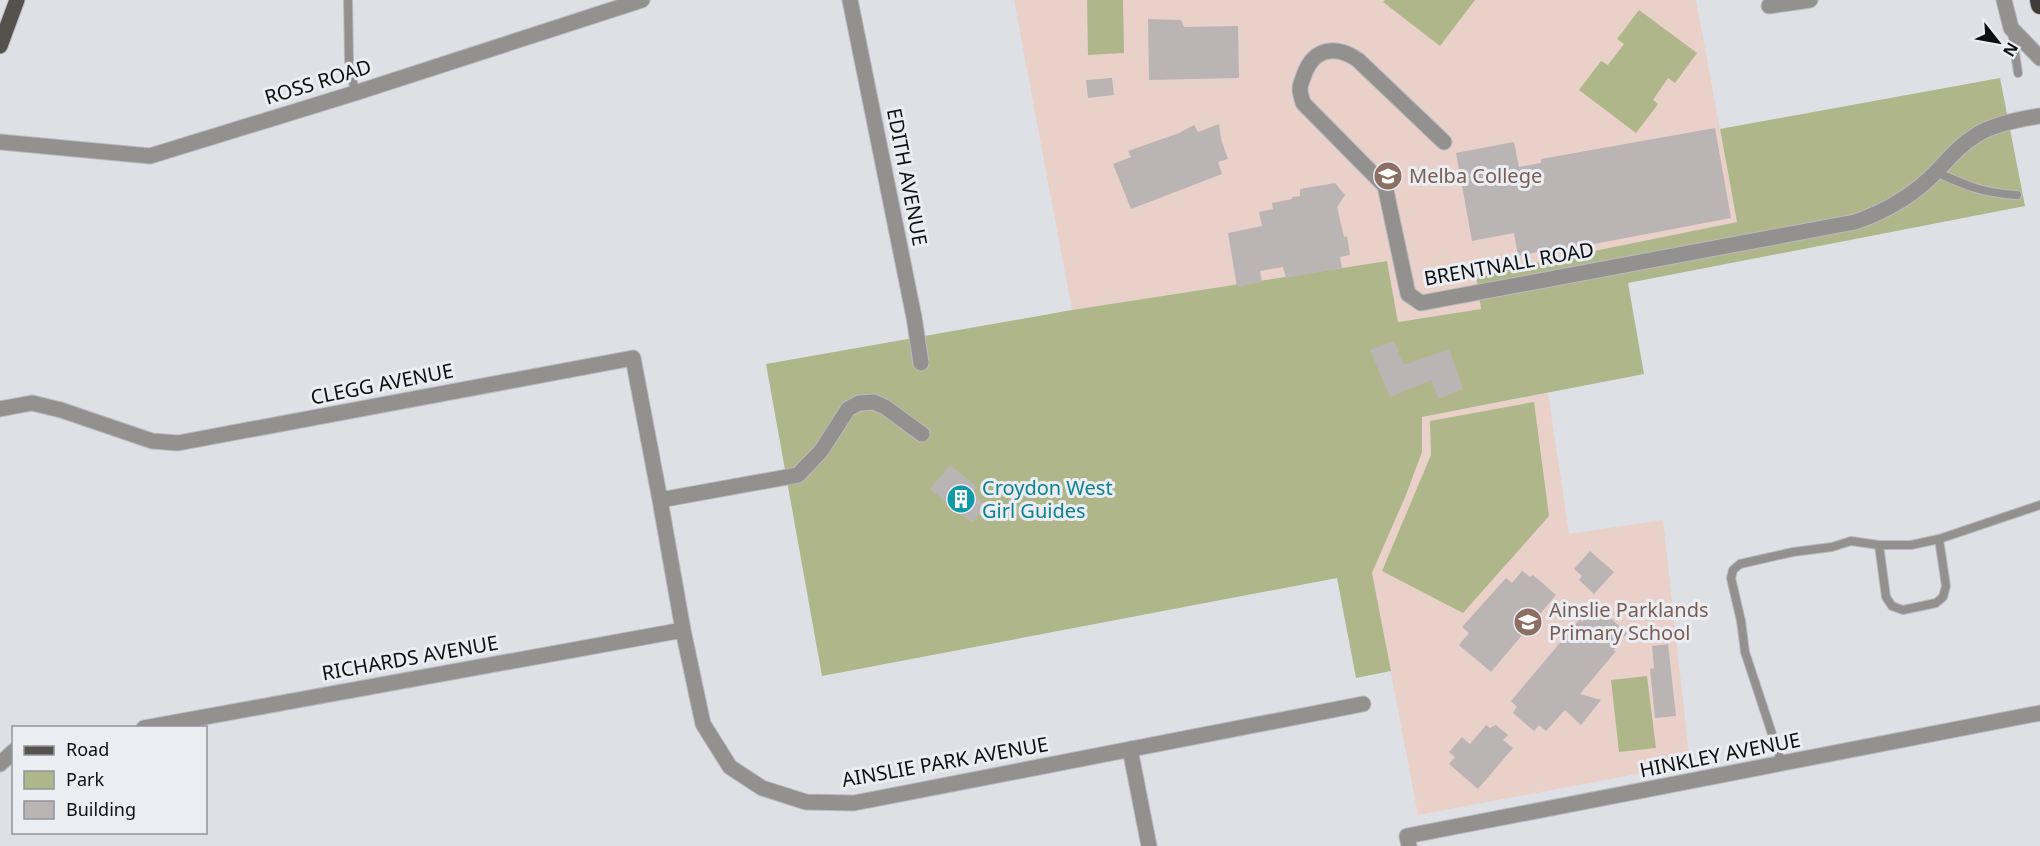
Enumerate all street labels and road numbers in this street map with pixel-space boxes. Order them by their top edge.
street label: ROSS ROAD [261,52,375,111]
street label: EDITH AVENUE [881,106,934,248]
street label: BRENTNALL ROAD [1422,235,1596,292]
street label: CLEGG AVENUE [308,356,455,411]
street label: RICHARDS AVENUE [320,629,500,686]
street label: HINKLEY AVENUE [1637,726,1803,783]
street label: AINSLIE PARK AVENUE [840,730,1050,793]

